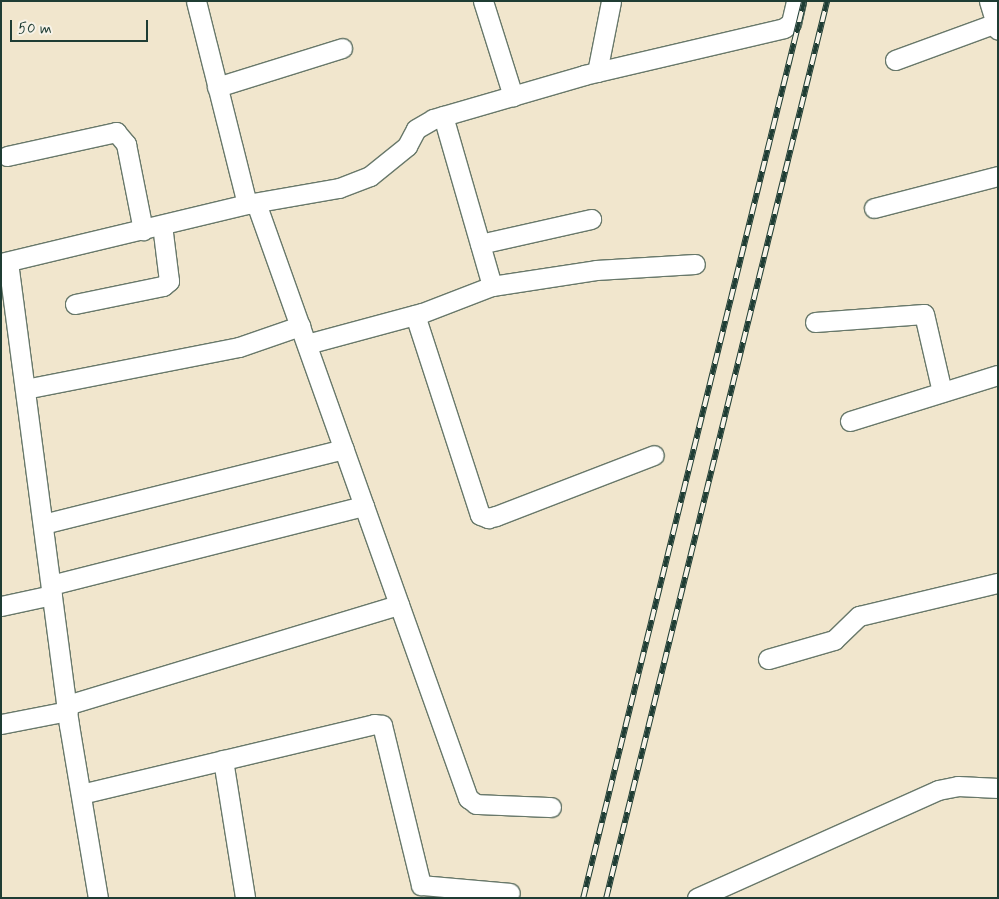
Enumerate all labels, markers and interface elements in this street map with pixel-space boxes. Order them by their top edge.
scale bar [12,10,150,42]
text: 50 m [18,19,52,39]

